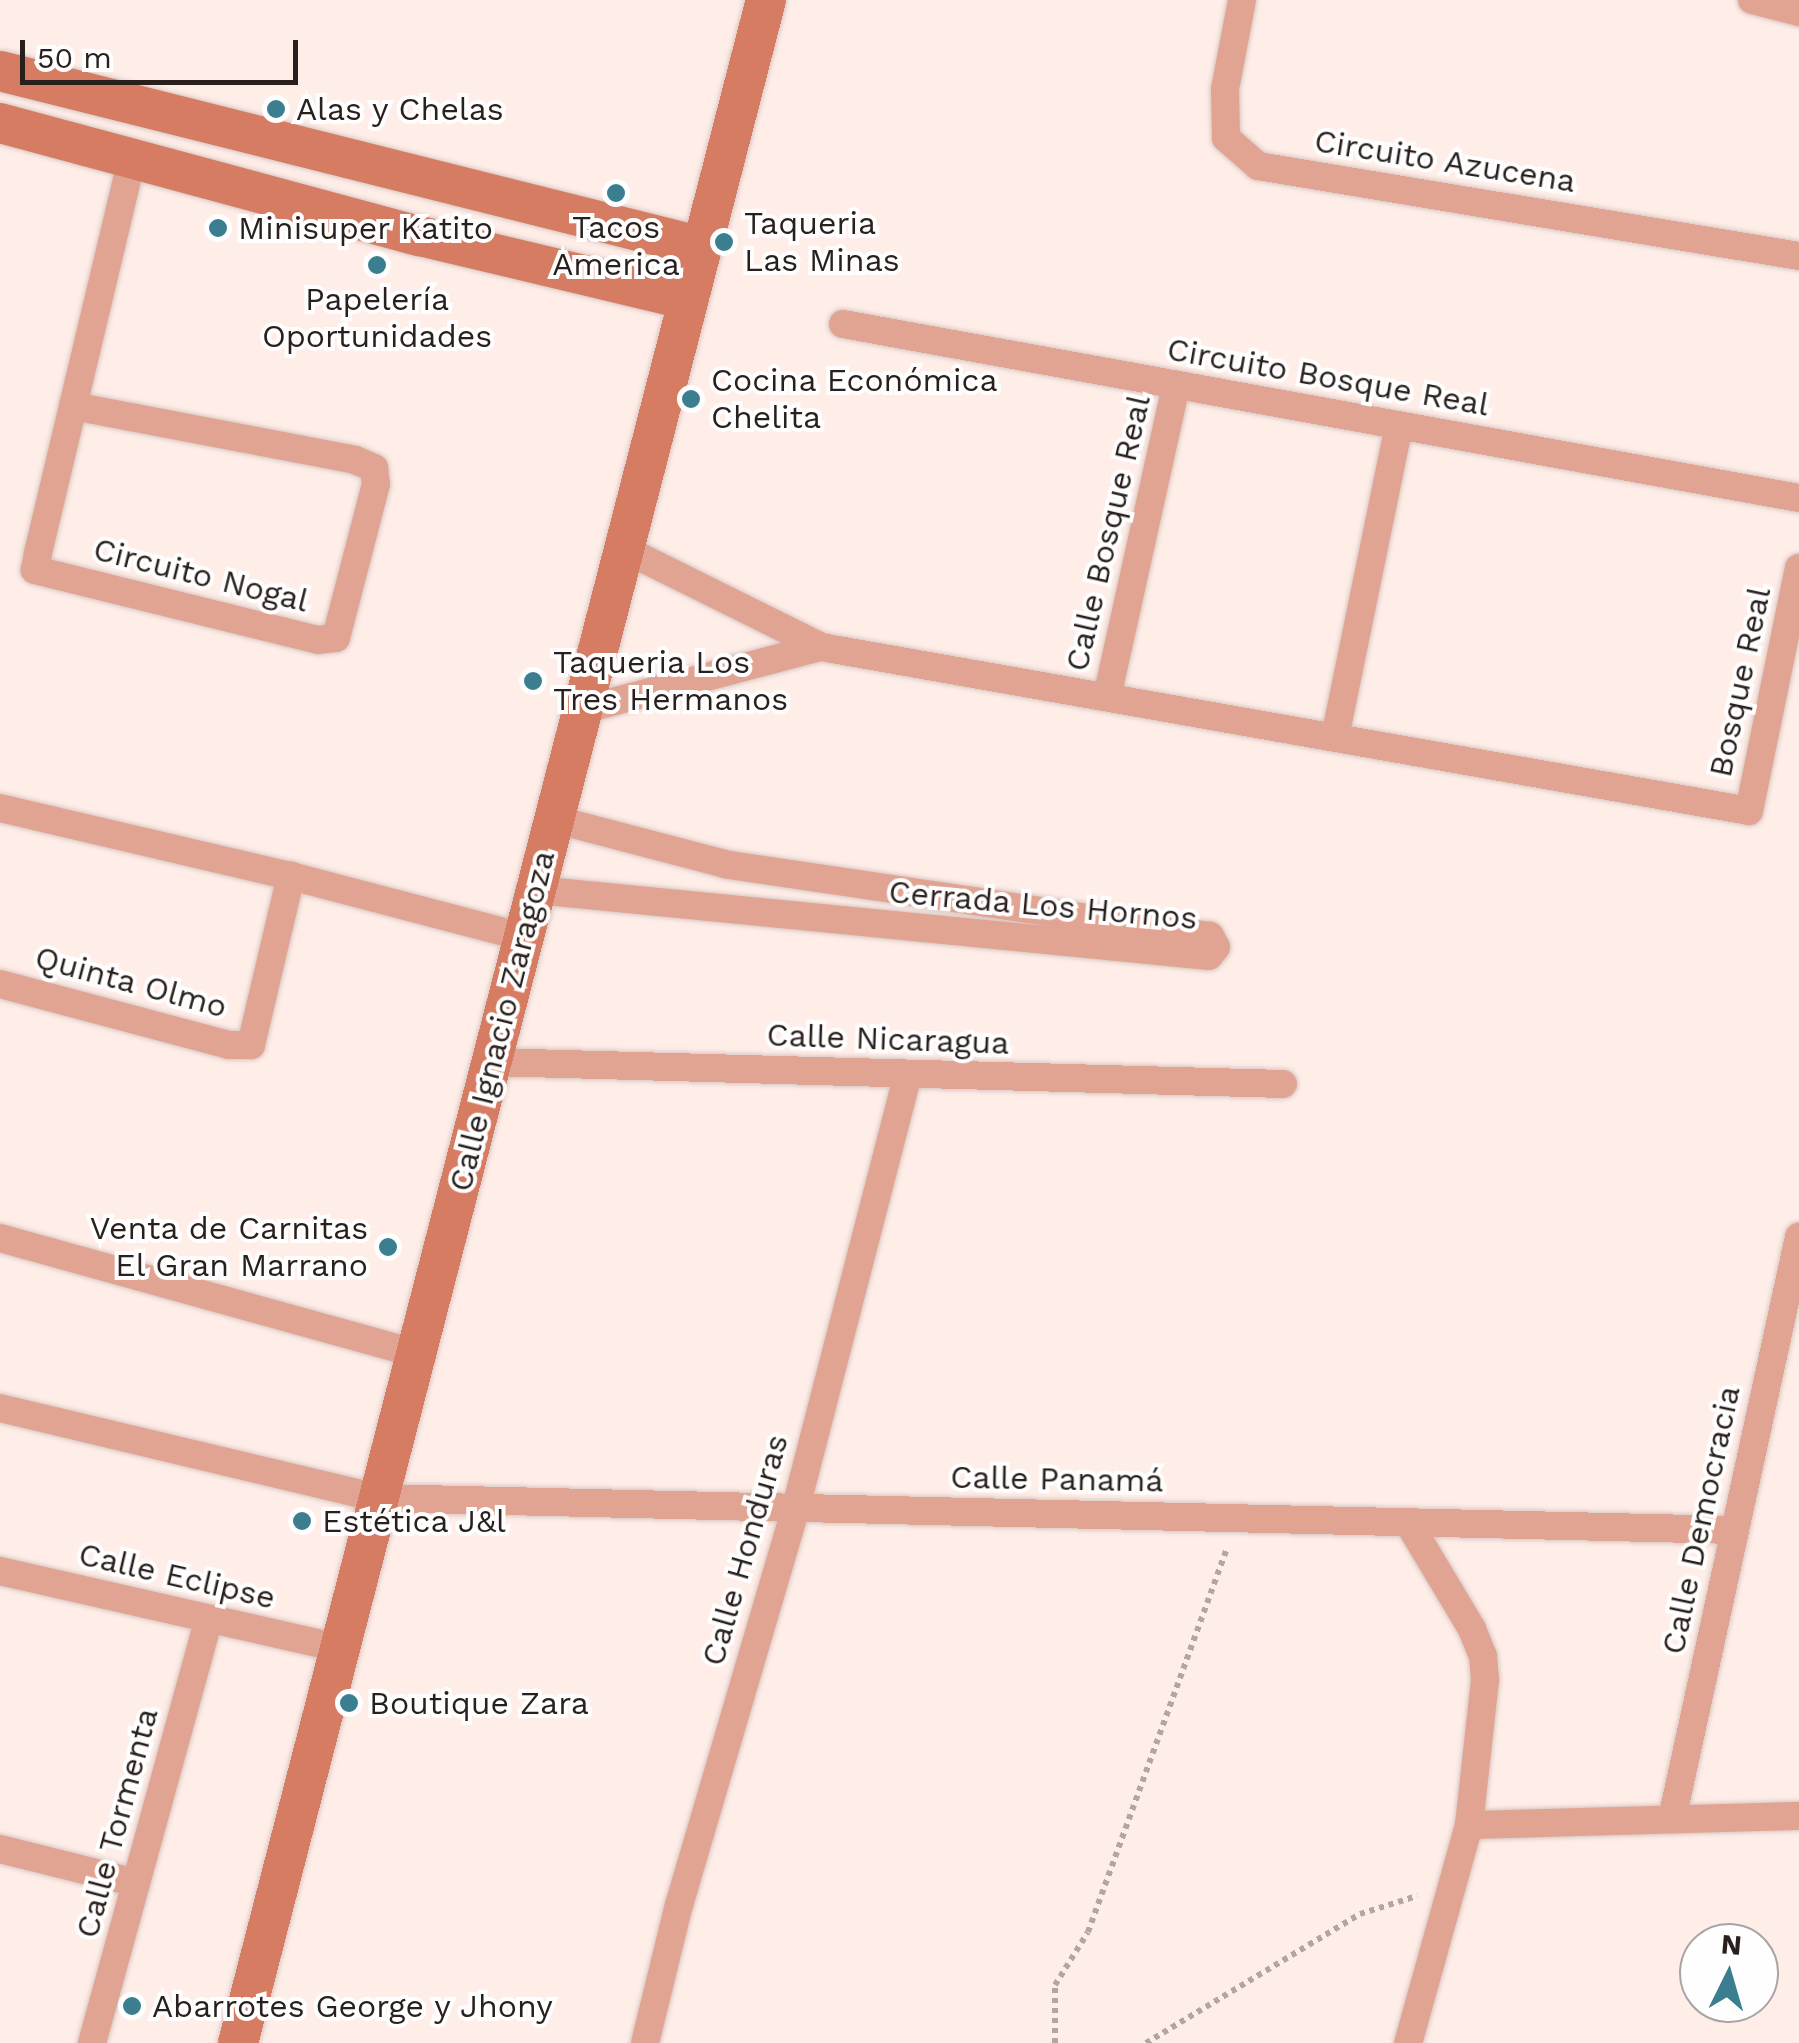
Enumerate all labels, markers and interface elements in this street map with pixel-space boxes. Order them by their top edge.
scale bar [25,20,302,82]
text: 50 m [37,40,112,75]
place label: Alas y Chelas [296,90,505,128]
marker: Alas y Chelas [265,98,287,120]
street label: Circuito Azucena [1311,121,1579,201]
marker: Tacos America [605,182,627,204]
place label: Taqueria Las Minas [744,205,900,280]
place label: Minisuper Katito [238,209,494,247]
place label: Tacos America [552,209,680,284]
marker: Minisuper Katito [207,217,229,239]
marker: Taqueria Las Minas [713,231,735,253]
marker: Papelería Oportunidades [366,254,388,276]
place label: Papelería Oportunidades [262,281,492,356]
street label: Circuito Bosque Real [1164,330,1492,424]
place label: Cocina Económica Chelita [711,362,998,437]
marker: Cocina Económica Chelita [680,388,702,410]
street label: Calle Bosque Real [1058,391,1158,675]
street label: Circuito Nogal [90,530,312,620]
street label: Bosque Real [1701,583,1779,781]
place label: Taqueria Los Tres Hermanos [553,644,788,719]
marker: Taqueria Los Tres Hermanos [522,670,544,692]
street label: Calle Ignacio Zaragoza [441,847,563,1195]
street label: Cerrada Los Hornos [887,872,1199,938]
street label: Quinta Olmo [31,938,231,1026]
street label: Calle Nicaragua [766,1016,1010,1062]
place label: Venta de Carnitas El Gran Marrano [89,1210,368,1285]
marker: Venta de Carnitas El Gran Marrano [377,1236,399,1258]
street label: Calle Democracia [1654,1382,1748,1658]
street label: Calle Honduras [694,1430,796,1670]
street label: Calle Panamá [950,1458,1164,1500]
place label: Estética J&l [322,1502,507,1540]
marker: Estética J&l [291,1510,313,1532]
street label: Calle Eclipse [75,1535,279,1617]
place label: Boutique Zara [369,1684,589,1722]
marker: Boutique Zara [338,1692,360,1714]
street label: Calle Tormenta [68,1703,166,1943]
north arrow [1679,1923,1779,2023]
text: N [1720,1927,1743,1962]
place label: Abarrotes George y Jhony [152,1987,555,2025]
marker: Abarrotes George y Jhony [121,1995,143,2017]

